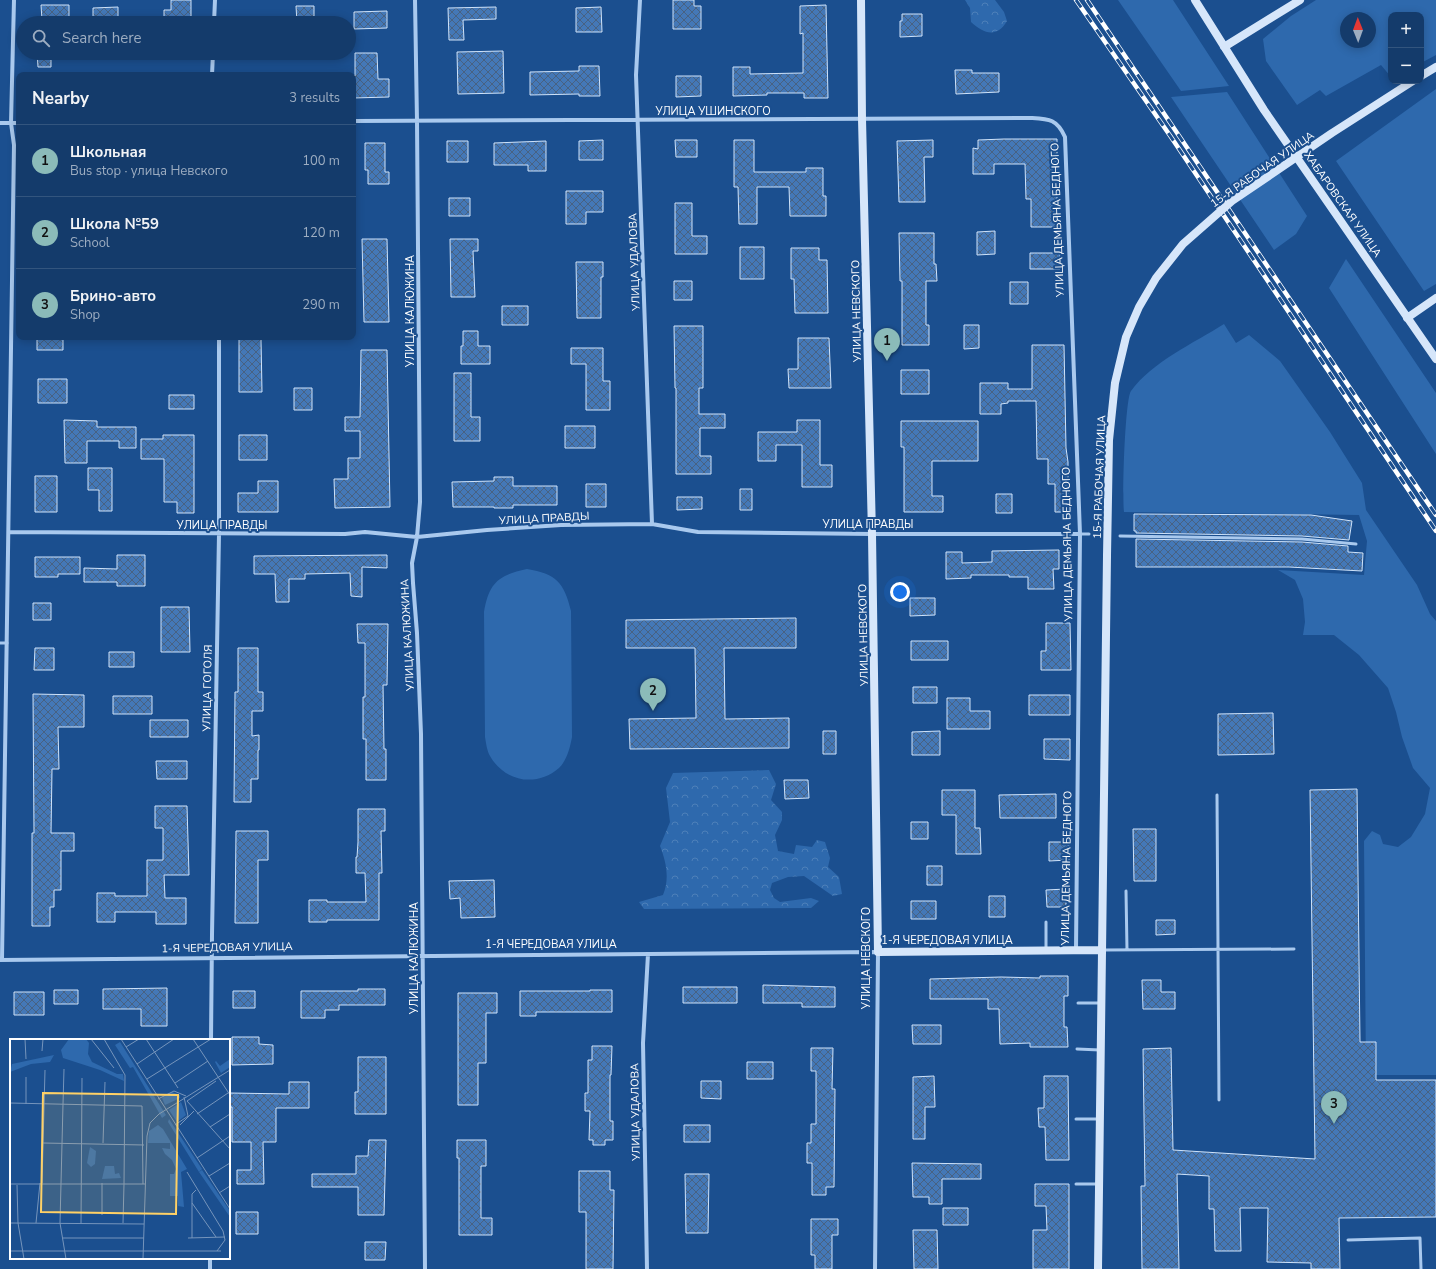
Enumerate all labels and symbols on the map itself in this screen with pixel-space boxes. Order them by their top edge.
north arrow [1340,12,1376,48]
street label: УЛИЦА УШИНСКОГО [654,104,771,119]
street label: 15-Я РАБОЧАЯ УЛИЦА [1207,128,1317,211]
street label: УЛИЦА ДЕМЬЯНА БЕДНОГО [1047,143,1068,298]
street label: ХАБАРОВСКАЯ УЛИЦА [1300,149,1385,260]
street label: УЛИЦА УДАЛОВА [625,213,644,312]
street label: УЛИЦА КАЛЮЖИНА [403,255,418,368]
street label: УЛИЦА НЕВСКОГО [848,260,865,363]
pin: 1 [874,328,900,361]
street label: 15-Я РАБОЧАЯ УЛИЦА [1090,415,1109,539]
street label: УЛИЦА ДЕМЬЯНА БЕДНОГО [1059,467,1076,622]
street label: УЛИЦА ПРАВДЫ [497,509,590,528]
street label: УЛИЦА ПРАВДЫ [822,517,913,532]
street label: УЛИЦА ПРАВДЫ [176,518,267,533]
street label: УЛИЦА КАЛЮЖИНА [397,579,418,692]
your location [890,582,910,602]
street label: УЛИЦА НЕВСКОГО [855,584,872,687]
street label: УЛИЦА ГОГОЛЯ [199,644,216,733]
pin: 2 [640,678,666,711]
street label: УЛИЦА ДЕМЬЯНА БЕДНОГО [1058,791,1075,946]
street label: УЛИЦА КАЛЮЖИНА [407,902,422,1015]
street label: УЛИЦА НЕВСКОГО [859,907,874,1010]
street label: 1-Я ЧЕРЕДОВАЯ УЛИЦА [881,933,1013,948]
street label: 1-Я ЧЕРЕДОВАЯ УЛИЦА [485,937,617,952]
street label: 1-Я ЧЕРЕДОВАЯ УЛИЦА [161,939,293,956]
inset map [10,1039,230,1259]
street label: УЛИЦА УДАЛОВА [627,1063,644,1162]
pin: 3 [1321,1091,1347,1124]

